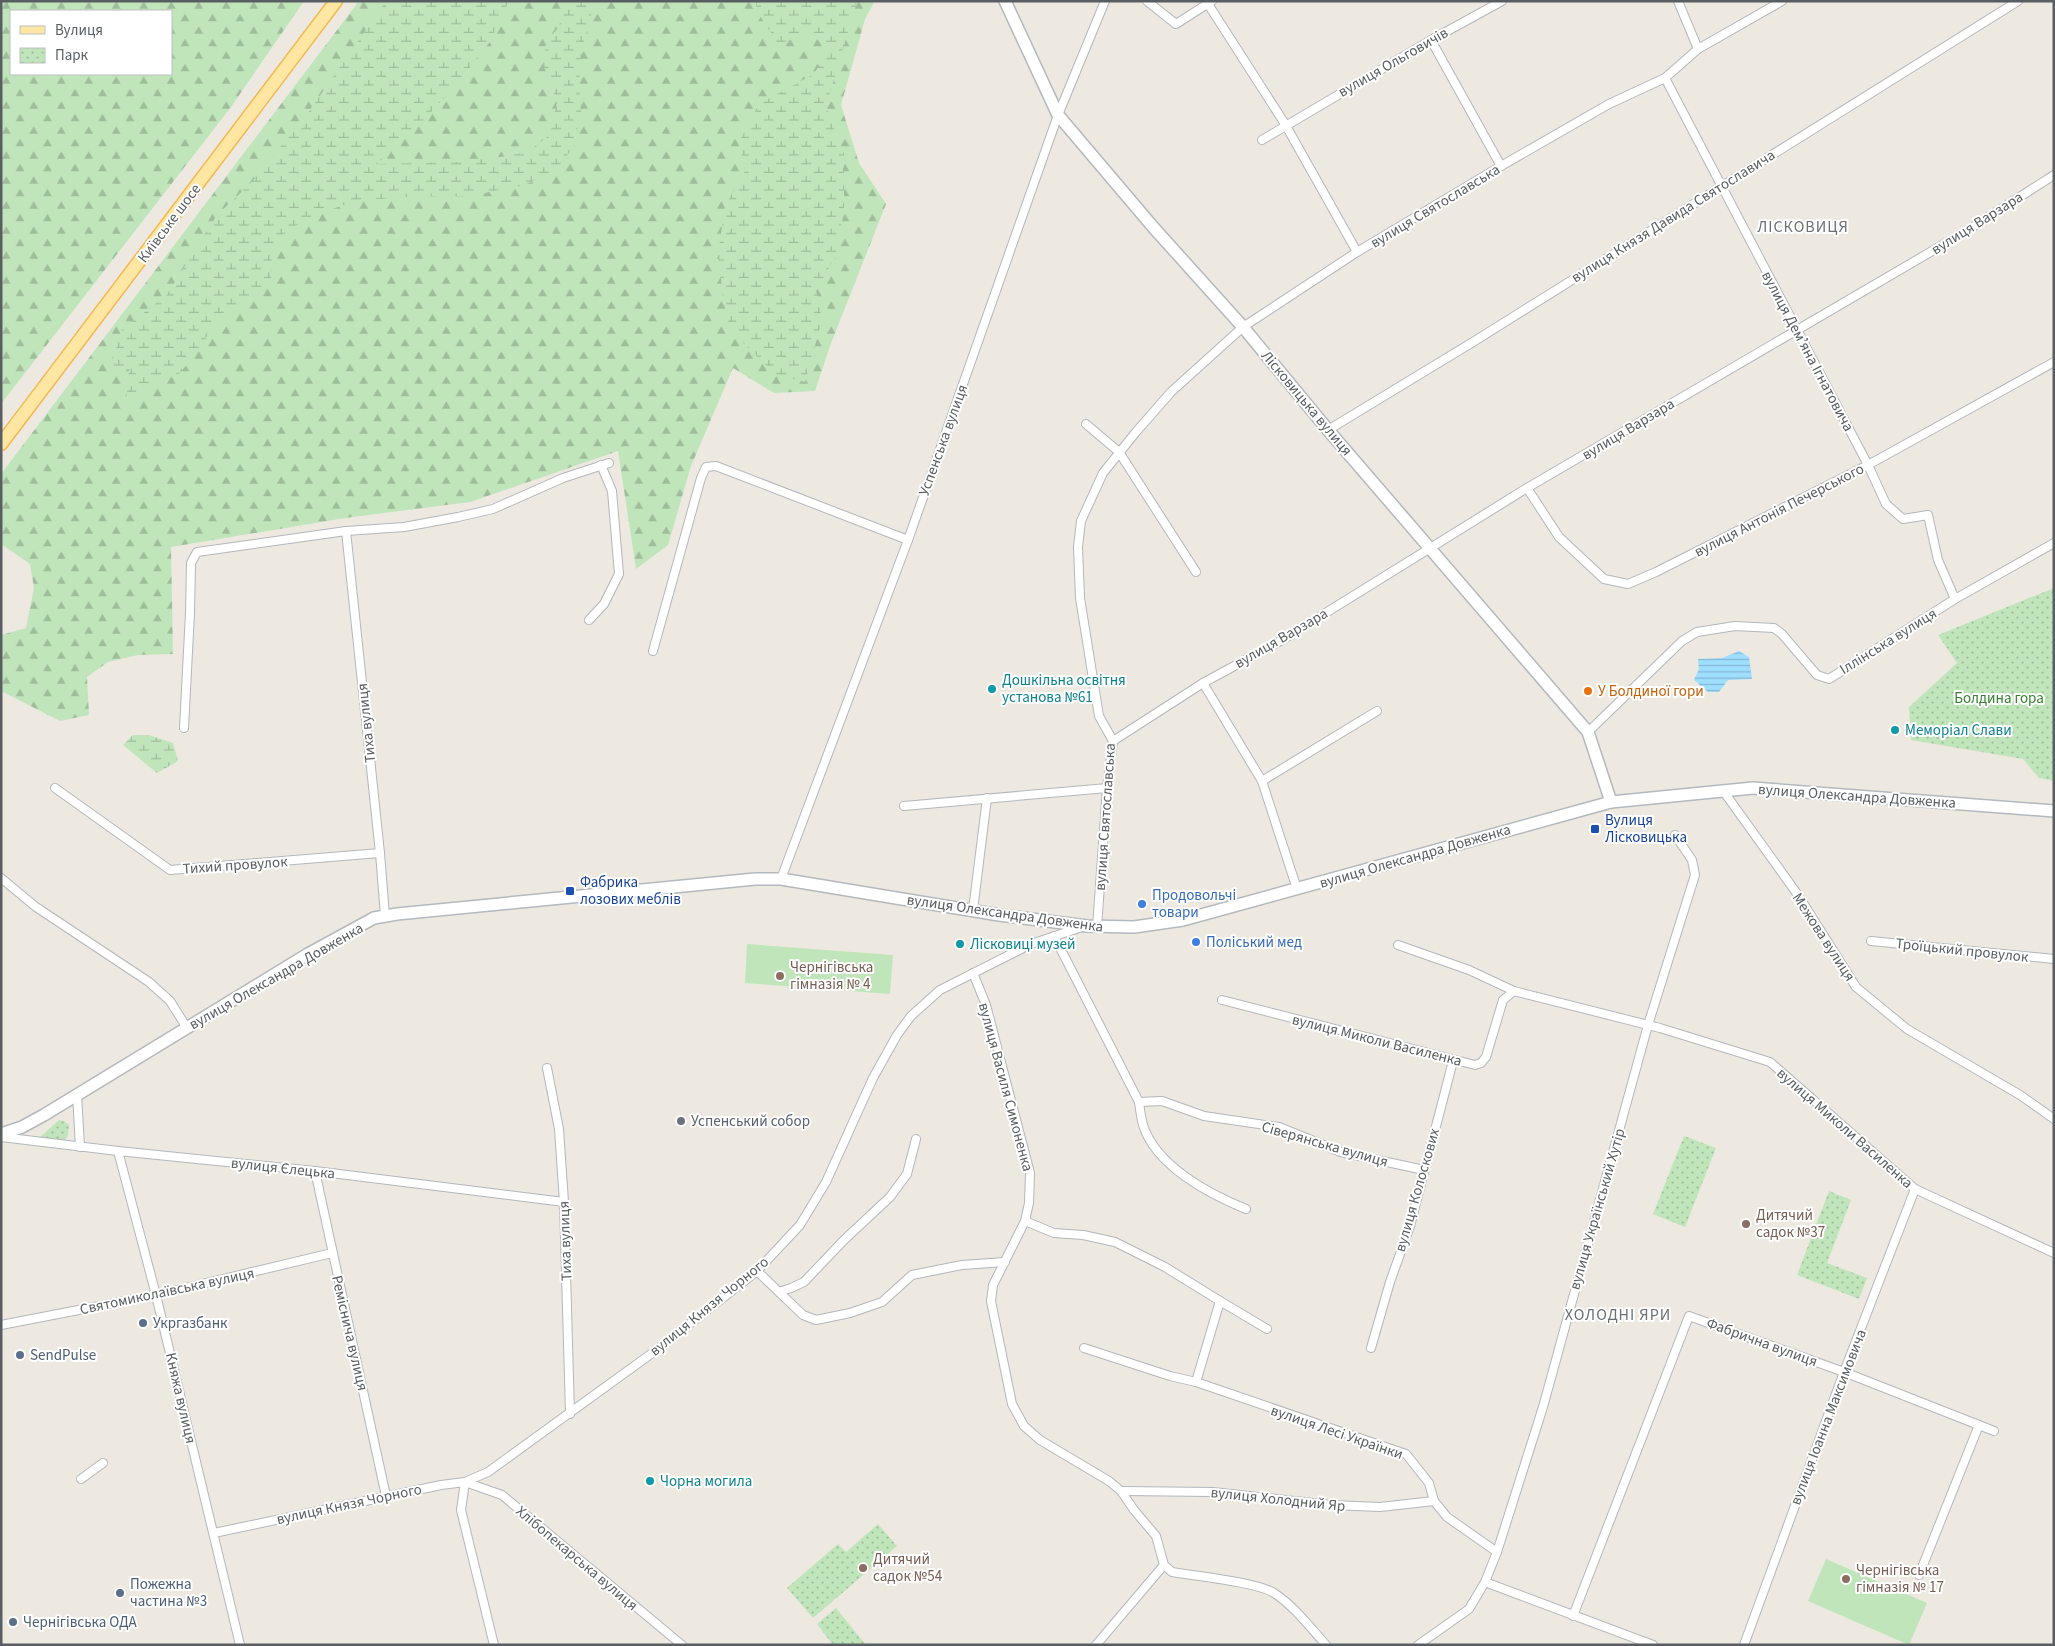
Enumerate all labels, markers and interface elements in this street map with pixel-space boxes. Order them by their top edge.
legend [10,10,172,75]
text: Вулиця [55,20,103,41]
street label: вулиця Ольговичів [1334,22,1452,103]
text: Парк [55,45,89,66]
street label: вулиця Князя Давида Святославича [1567,145,1779,288]
street label: вулиця Святославська [1366,159,1504,254]
street label: Київське шосе [133,180,206,267]
street label: вулиця Варзара [1927,187,2027,260]
district label: ЛІСКОВИЦЯ [1757,216,1849,238]
street label: вулиця Демʼяна Ігнатовича [1756,267,1859,435]
street label: Лісковицька вулиця [1256,346,1357,461]
street label: Успенська вулиця [914,382,973,499]
street label: вулиця Варзара [1578,394,1678,465]
street label: вулиця Антонія Печерського [1691,458,1868,562]
street label: вулиця Варзара [1231,603,1332,674]
street label: Іллінська вулиця [1836,603,1941,680]
place label: Дошкільна освітня установа №61 [1002,670,1126,708]
place label: У Болдиної гори [1598,681,1704,702]
street label: Тиха вулиця [352,682,381,764]
marker: Дошкільна освітня установа №61 [986,683,998,695]
marker: У Болдиної гори [1582,685,1594,697]
park label: Болдина гора [1954,688,2044,709]
place label: Меморіал Слави [1905,720,2012,741]
marker: Меморіал Слави [1889,724,1901,736]
street label: вулиця Святославська [1090,743,1121,892]
street label: вулиця Олександра Довженка [1757,779,1957,814]
place label: Вулиця Лісковицька [1605,810,1687,848]
street label: вулиця Олександра Довженка [1317,819,1513,894]
marker: Вулиця Лісковицька [1589,823,1601,835]
street label: Тихий провулок [182,851,289,880]
place label: Фабрика лозових меблів [580,872,681,910]
marker: Фабрика лозових меблів [564,885,576,897]
place label: Продовольчі товари [1152,885,1236,923]
street label: вулиця Олександра Довженка [905,889,1104,938]
street label: Межова вулиця [1787,889,1860,986]
marker: Продовольчі товари [1136,898,1148,910]
street label: вулиця Олександра Довженка [185,918,367,1035]
place label: Поліський мед [1206,932,1302,953]
street label: Троїцький провулок [1895,933,2030,968]
place label: Лісковиці музей [970,934,1075,955]
marker: Поліський мед [1190,936,1202,948]
marker: Лісковиці музей [954,938,966,950]
place label: Чернігівська гімназія № 4 [790,957,873,995]
marker: Чернігівська гімназія № 4 [774,970,786,982]
street label: вулиця Василя Симоненка [973,1000,1038,1174]
street label: вулиця Миколи Василенка [1290,1009,1464,1072]
street label: вулиця Миколи Василенка [1772,1063,1917,1194]
place label: Успенський собор [691,1111,810,1132]
marker: Успенський собор [675,1115,687,1127]
street label: Сіверянська вулиця [1259,1116,1391,1173]
street label: вулиця Колоскових [1390,1126,1445,1254]
street label: вулиця Український Хутір [1564,1126,1631,1293]
street label: вулиця Єлецька [230,1153,336,1184]
street label: Тиха вулиця [554,1201,577,1281]
place label: Дитячий садок №37 [1756,1205,1825,1243]
marker: Дитячий садок №37 [1740,1218,1752,1230]
street label: вулиця Князя Чорного [645,1252,773,1361]
street label: Святомиколаївська вулиця [78,1263,256,1320]
street label: Реміснича вулиця [326,1273,373,1393]
district label: ХОЛОДНІ ЯРИ [1565,1304,1671,1326]
place label: Укргазбанк [153,1313,228,1334]
street label: Фабрична вулиця [1703,1313,1820,1372]
marker: Укргазбанк [137,1317,149,1329]
street label: вулиця Іоанна Максимовича [1785,1326,1872,1508]
place label: SendPulse [30,1345,96,1366]
marker: SendPulse [14,1349,26,1361]
street label: Княжа вулиця [160,1351,201,1446]
street label: вулиця Лесі Українки [1268,1400,1406,1465]
place label: Чорна могила [660,1471,752,1492]
marker: Чорна могила [644,1475,656,1487]
street label: вулиця Князя Чорного [275,1479,424,1530]
street label: вулиця Холодний Яр [1210,1482,1346,1517]
street label: Хлібопекарська вулиця [511,1501,642,1616]
place label: Дитячий садок №54 [873,1549,943,1587]
place label: Чернігівська гімназія № 17 [1856,1560,1944,1598]
marker: Дитячий садок №54 [857,1562,869,1574]
marker: Чернігівська гімназія № 17 [1840,1573,1852,1585]
place label: Пожежна частина №3 [130,1574,207,1612]
marker: Пожежна частина №3 [114,1587,126,1599]
place label: Чернігівська ОДА [23,1612,138,1633]
marker: Чернігівська ОДА [7,1616,19,1628]

